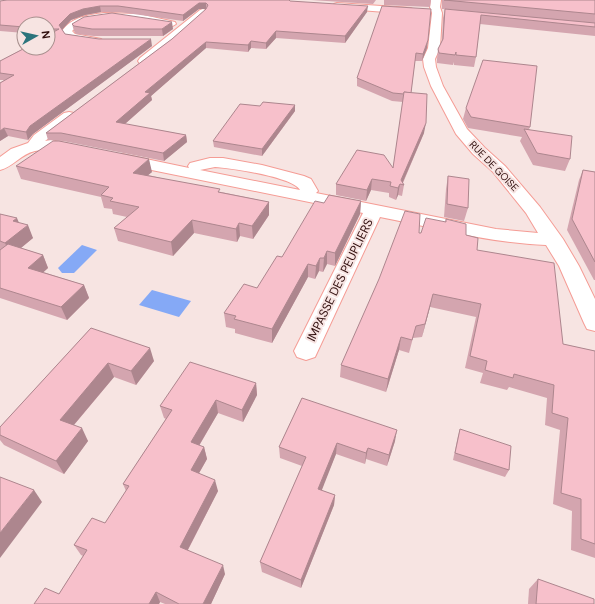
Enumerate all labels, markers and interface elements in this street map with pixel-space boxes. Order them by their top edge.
north arrow [16,16,56,56]
text: N [38,30,53,40]
street label: RUE DE GOISE [467,138,522,194]
street label: IMPASSE DES PEUPLIERS [303,216,377,344]

